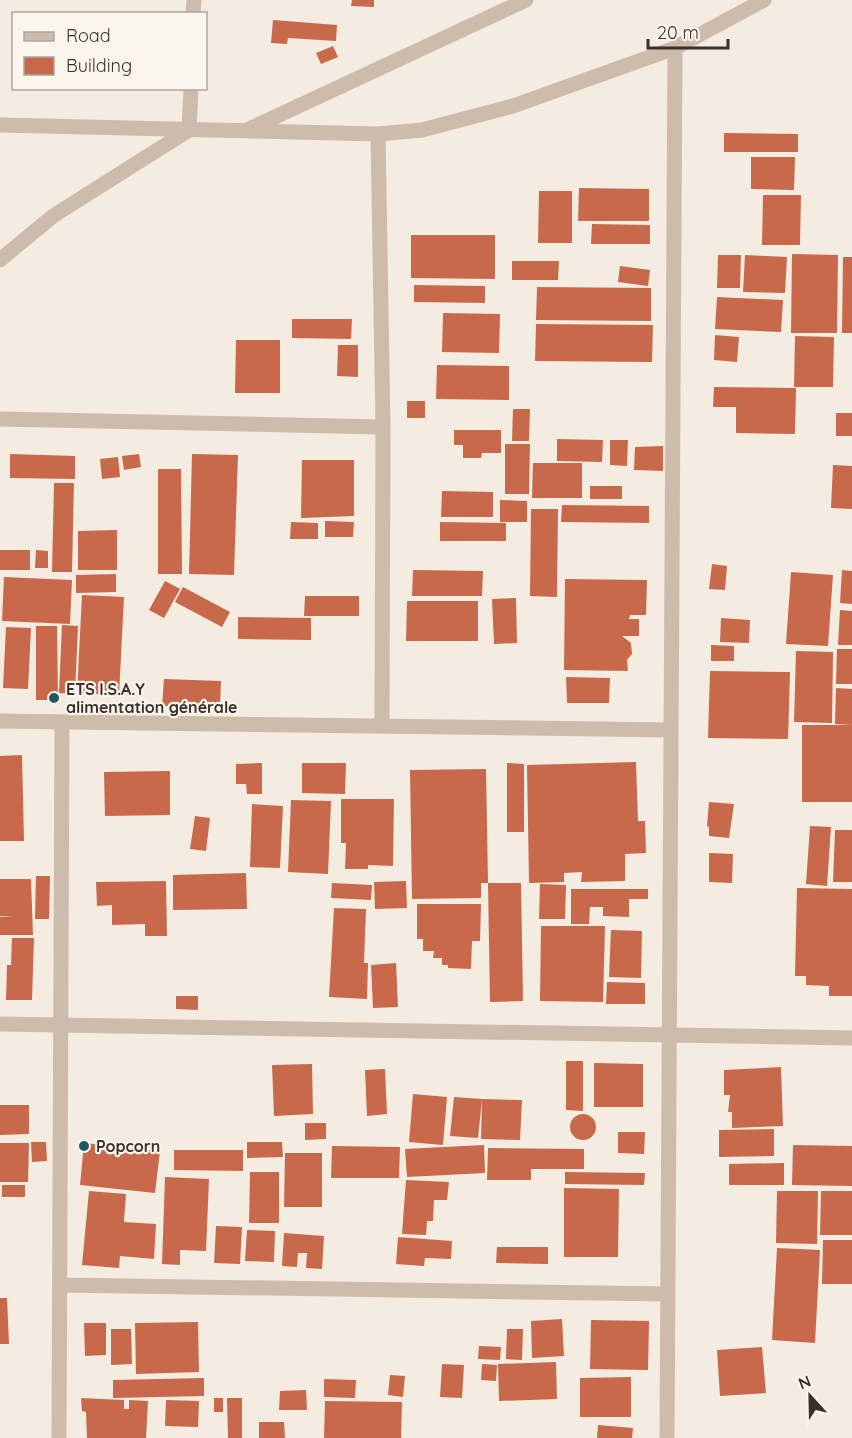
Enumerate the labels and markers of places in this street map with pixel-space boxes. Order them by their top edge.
place label: ETS I.S.A.Y alimentation générale [66,679,238,717]
marker: ETS I.S.A.Y alimentation générale [47,691,61,705]
place label: Popcorn [96,1136,160,1156]
marker: Popcorn [77,1139,91,1153]

